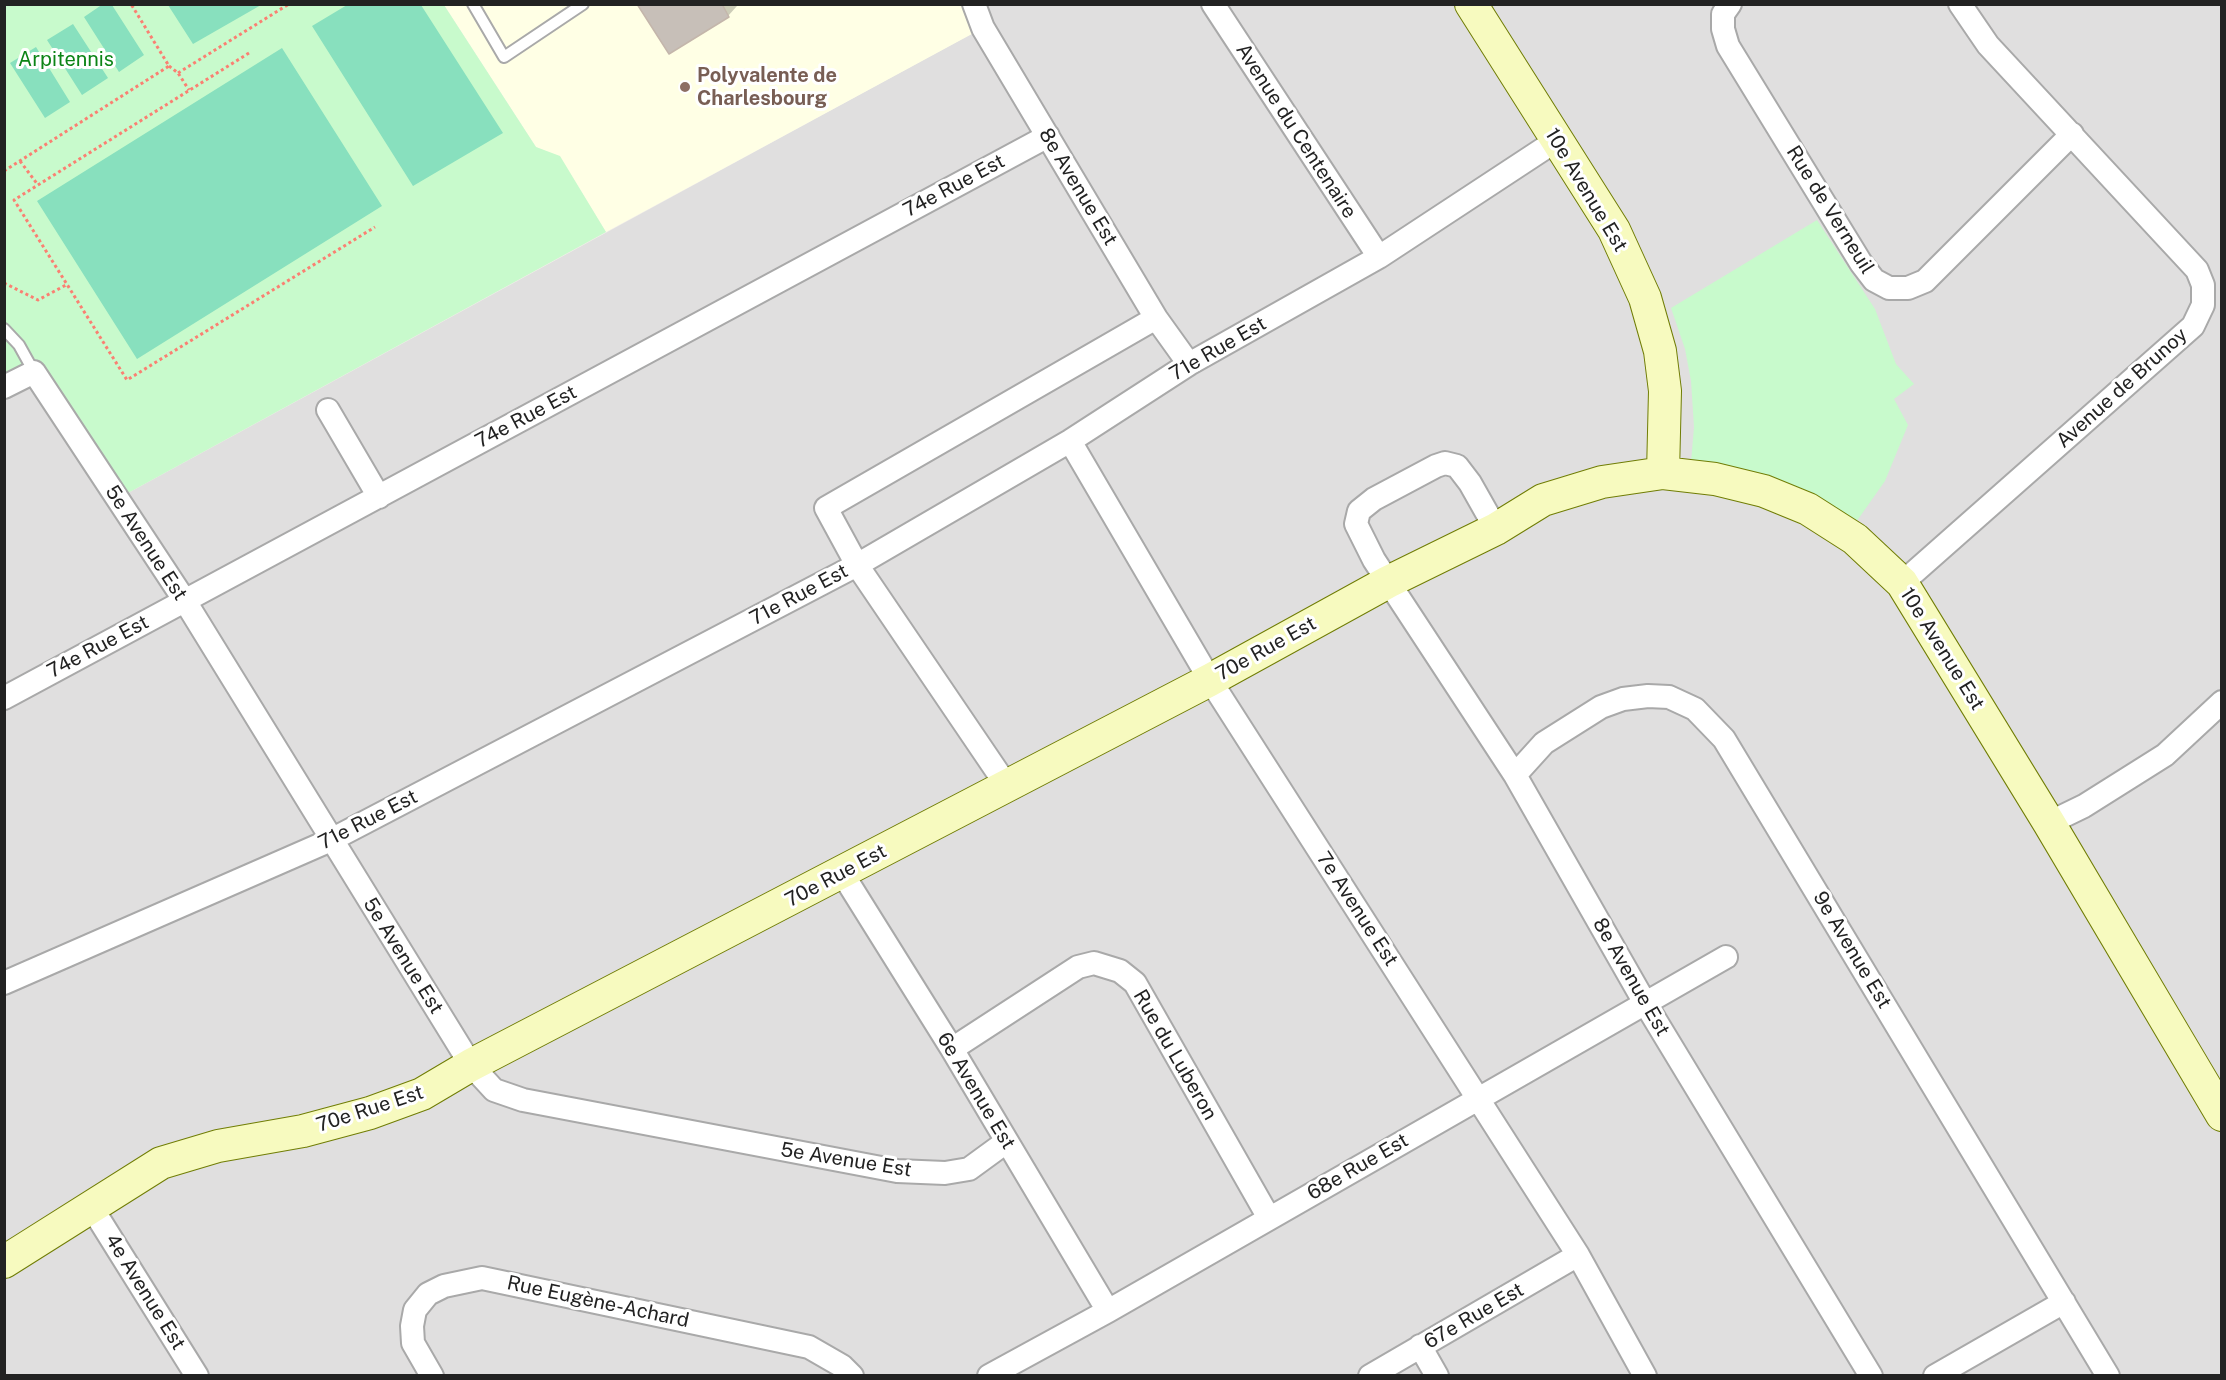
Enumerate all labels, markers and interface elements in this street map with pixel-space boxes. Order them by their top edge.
street label: Avenue du Centenaire [1230,39,1362,223]
park label: Arpitennis [18,48,114,72]
place label: Polyvalente de Charlesbourg [697,64,837,111]
marker: Polyvalente de Charlesbourg [678,80,692,94]
street label: 8e Avenue Est [1034,124,1122,250]
street label: 10e Avenue Est [1540,124,1632,256]
street label: Rue de Verneuil [1781,141,1879,279]
street label: 74e Rue Est [899,149,1009,223]
street label: 71e Rue Est [1165,312,1271,386]
street label: Avenue de Brunoy [2052,323,2192,453]
street label: 74e Rue Est [471,380,581,454]
street label: 5e Avenue Est [100,481,192,605]
street label: 71e Rue Est [746,559,852,631]
street label: 10e Avenue Est [1895,583,1989,715]
street label: 74e Rue Est [43,610,153,684]
street label: 70e Rue Est [1212,612,1320,686]
street label: 71e Rue Est [315,785,421,855]
street label: 70e Rue Est [781,839,891,913]
street label: 7e Avenue Est [1311,847,1403,971]
street label: 9e Avenue Est [1808,887,1896,1013]
street label: 5e Avenue Est [358,893,448,1019]
street label: 8e Avenue Est [1587,914,1675,1040]
street label: Rue du Luberon [1128,985,1222,1125]
street label: 6e Avenue Est [932,1028,1020,1154]
street label: 70e Rue Est [313,1080,427,1138]
street label: 68e Rue Est [1303,1128,1413,1206]
street label: 5e Avenue Est [779,1138,913,1182]
street label: 4e Avenue Est [100,1230,190,1354]
street label: Rue Eugène-Achard [505,1271,691,1333]
street label: 67e Rue Est [1420,1278,1528,1354]

